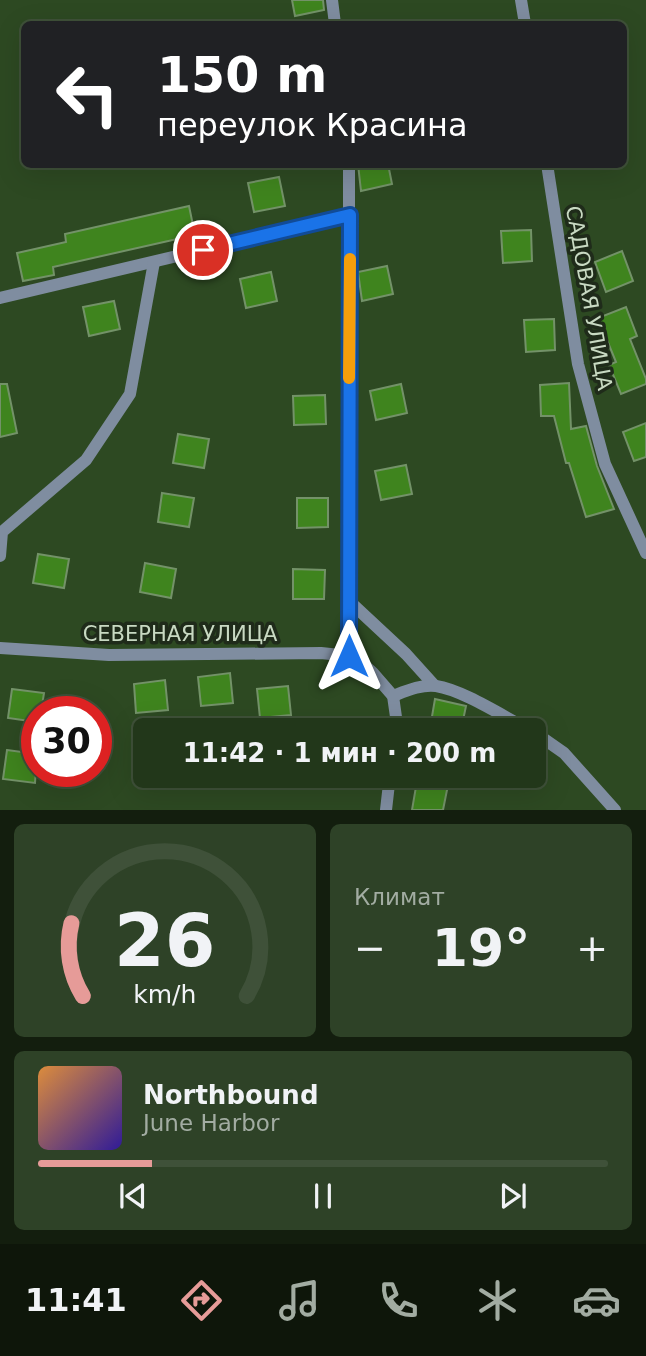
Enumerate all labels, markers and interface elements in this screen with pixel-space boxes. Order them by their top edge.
text: 150 m [157,47,327,104]
icon: left [42,49,133,140]
text: переулок Красина [157,106,468,144]
street label: САДОВАЯ УЛИЦА [561,204,617,393]
pin [173,220,233,280]
icon: arrive [184,231,222,269]
position arrow [312,619,386,693]
street label: СЕВЕРНАЯ УЛИЦА [83,622,278,646]
speed limit sign: 30 [21,696,112,787]
text: 11:42 · 1 мин · 200 m [183,738,496,768]
text: Климат [354,884,445,910]
text: 26 [114,899,216,984]
text: 19° [432,918,530,978]
text: − [354,926,386,970]
text: + [576,926,608,970]
text: km/h [133,980,197,1009]
text: Northbound [143,1080,319,1110]
text: June Harbor [143,1110,279,1136]
icon: previous [114,1177,152,1215]
icon: pause [304,1177,342,1215]
icon: next [494,1177,532,1215]
icon: directions [177,1276,226,1325]
icon: music [275,1276,324,1325]
icon: phone [374,1276,423,1325]
icon: climate [473,1276,522,1325]
icon: car [572,1276,621,1325]
text: 11:41 [25,1281,127,1319]

